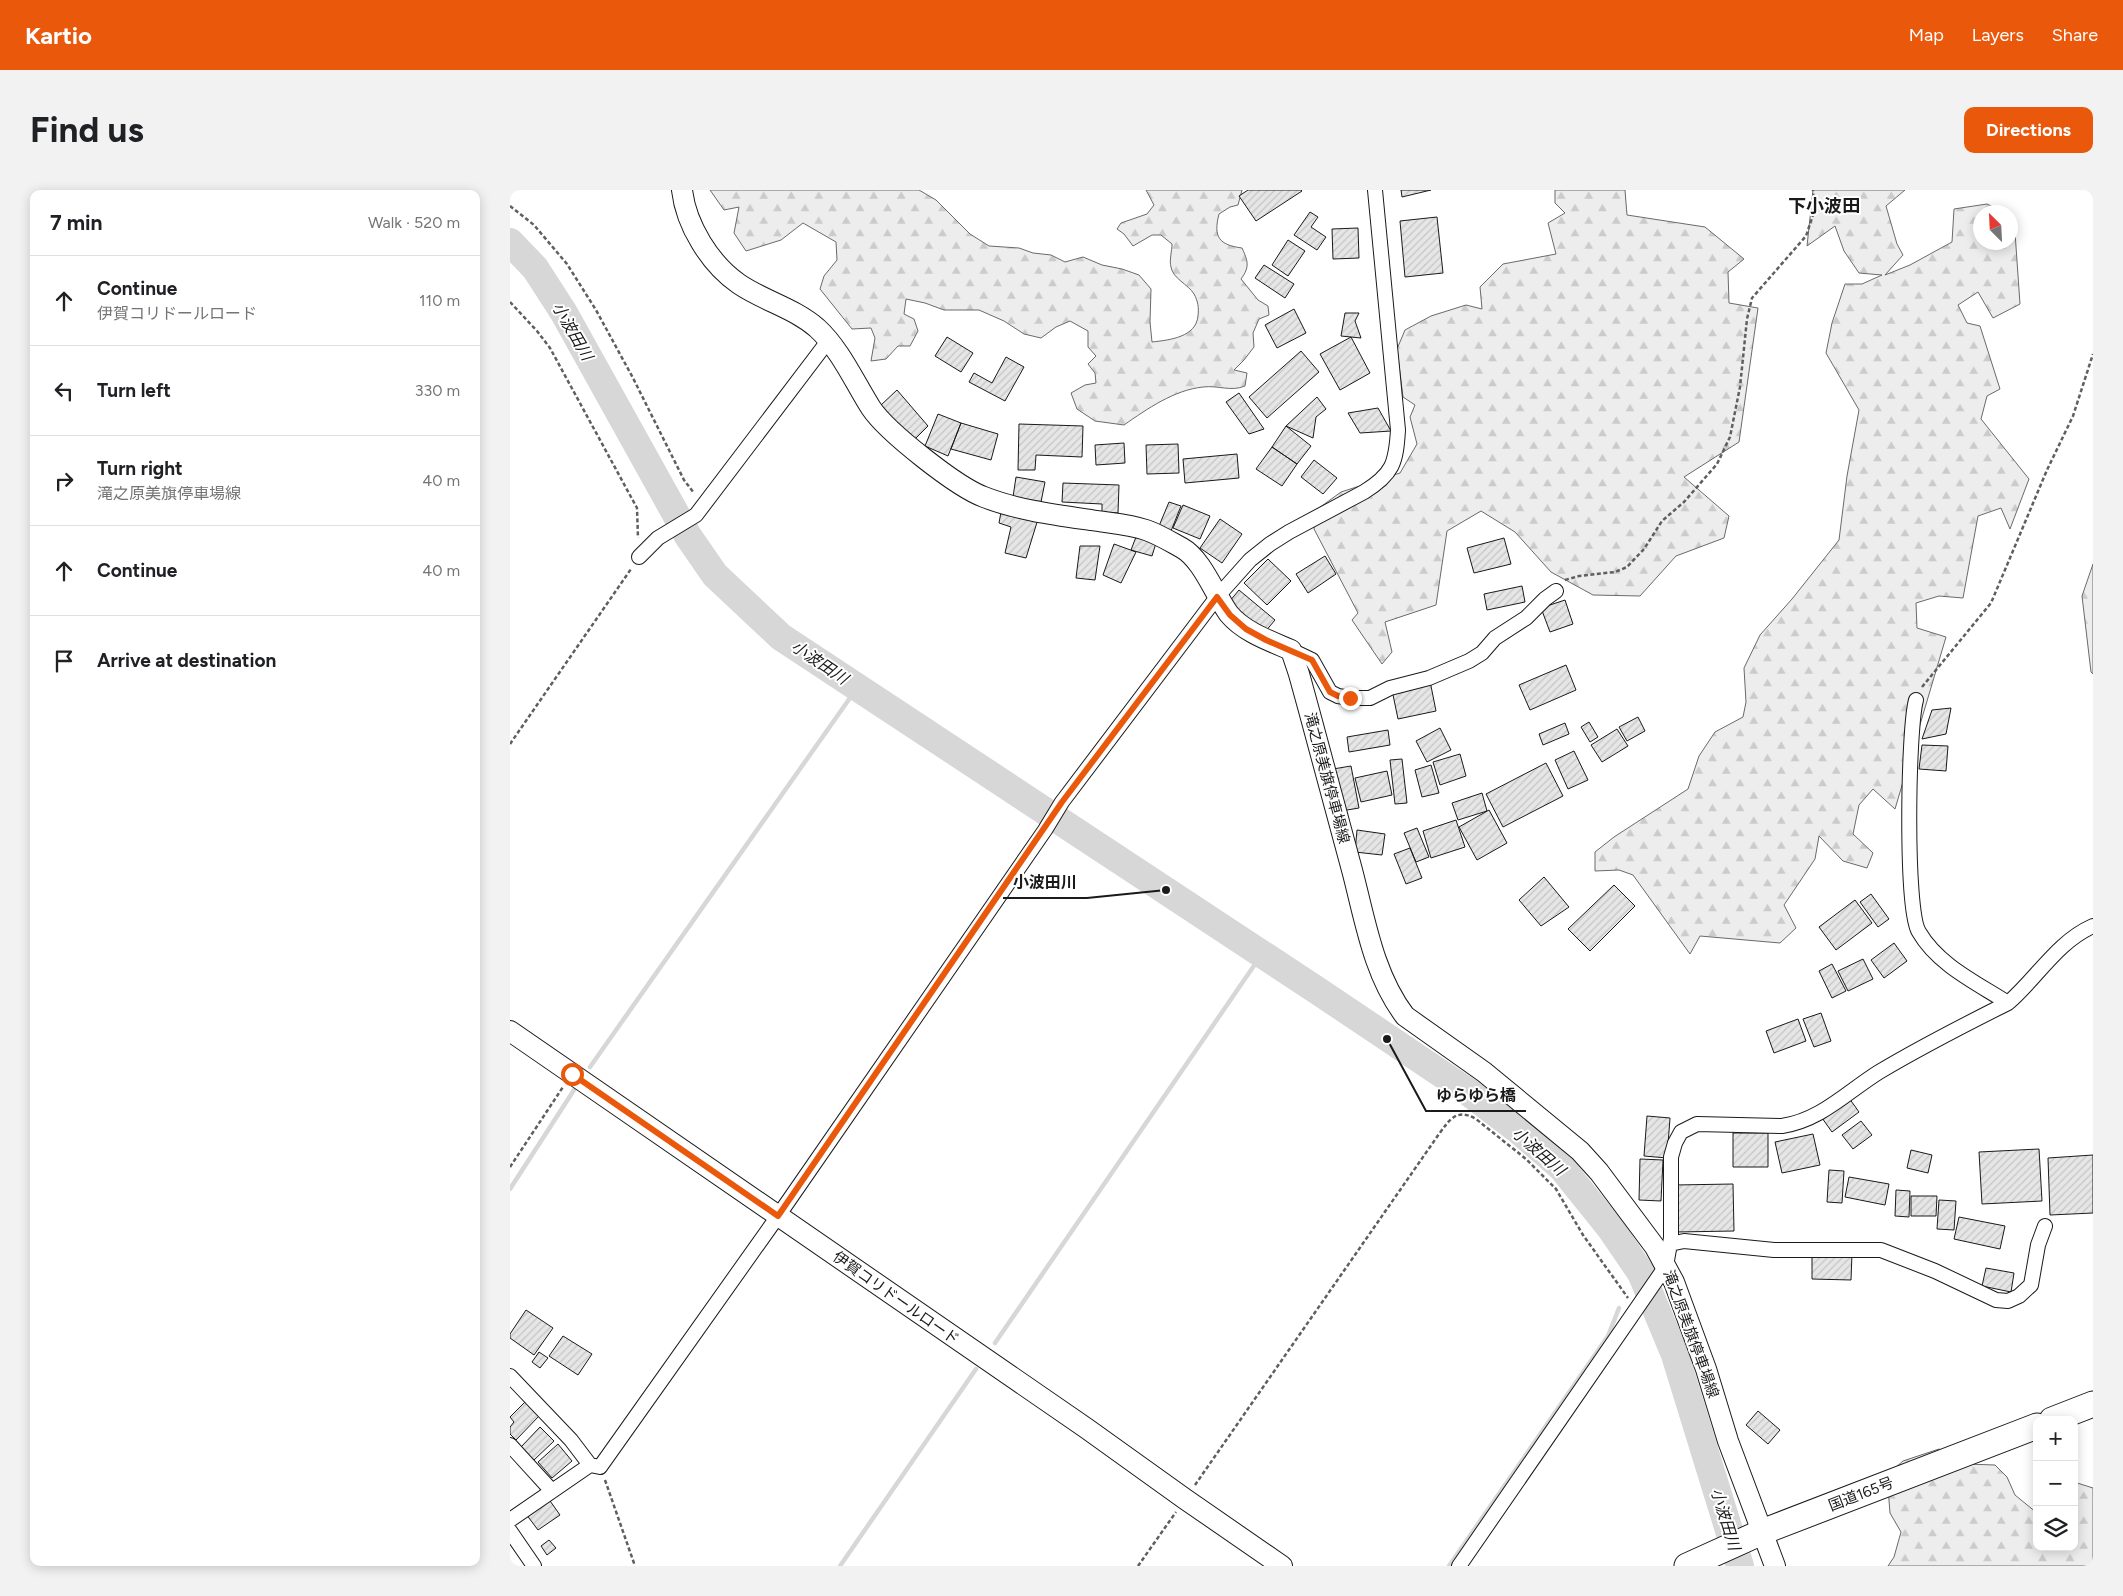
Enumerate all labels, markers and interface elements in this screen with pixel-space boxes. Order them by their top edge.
text: Kartio [25,21,92,50]
text: Map [1909,24,1944,46]
text: Layers [1972,24,2024,46]
text: Share [2052,24,2098,46]
button: Directions [1964,107,2093,153]
text: Find us [30,109,144,151]
district label: 下小波田 [1788,195,1860,217]
north arrow [1973,205,2018,250]
text: 7 min [50,210,102,235]
text: Walk · 520 m [368,213,460,232]
text: Continue [97,277,177,300]
icon: ahead [50,287,78,315]
text: 110 m [419,291,460,310]
water label: 小波田川 [548,299,598,365]
text: 伊賀コリドールロード [97,304,257,323]
icon: left [50,377,78,405]
text: Turn left [97,379,171,402]
text: 330 m [415,381,460,400]
text: Turn right [97,457,183,480]
icon: right [50,467,78,495]
text: 40 m [422,471,460,490]
text: 滝之原美旗停車場線 [97,484,241,503]
icon: ahead [50,557,78,585]
text: Continue [97,559,177,582]
text: 40 m [422,561,460,580]
water label: 小波田川 [788,637,853,689]
icon: arrive [50,647,78,675]
text: Arrive at destination [97,649,276,672]
route end [1339,687,1362,710]
street label: 滝之原美旗停車場線 [1301,710,1353,846]
callout: 小波田川 [1003,867,1087,898]
text: 小波田川 [1013,873,1077,892]
route start [561,1063,584,1086]
callout: ゆらゆら橋 [1426,1080,1526,1111]
text: ゆらゆら橋 [1436,1086,1516,1105]
water label: 小波田川 [1508,1123,1571,1181]
street label: 伊賀コリドールロード [829,1248,963,1348]
street label: 滝之原美旗停車場線 [1659,1267,1723,1401]
map controls [2033,1416,2078,1551]
button: + [2033,1416,2078,1461]
button: − [2033,1461,2078,1506]
street label: 国道165号 [1826,1473,1896,1515]
water label: 小波田川 [1707,1486,1745,1554]
button: layers [2033,1506,2078,1551]

